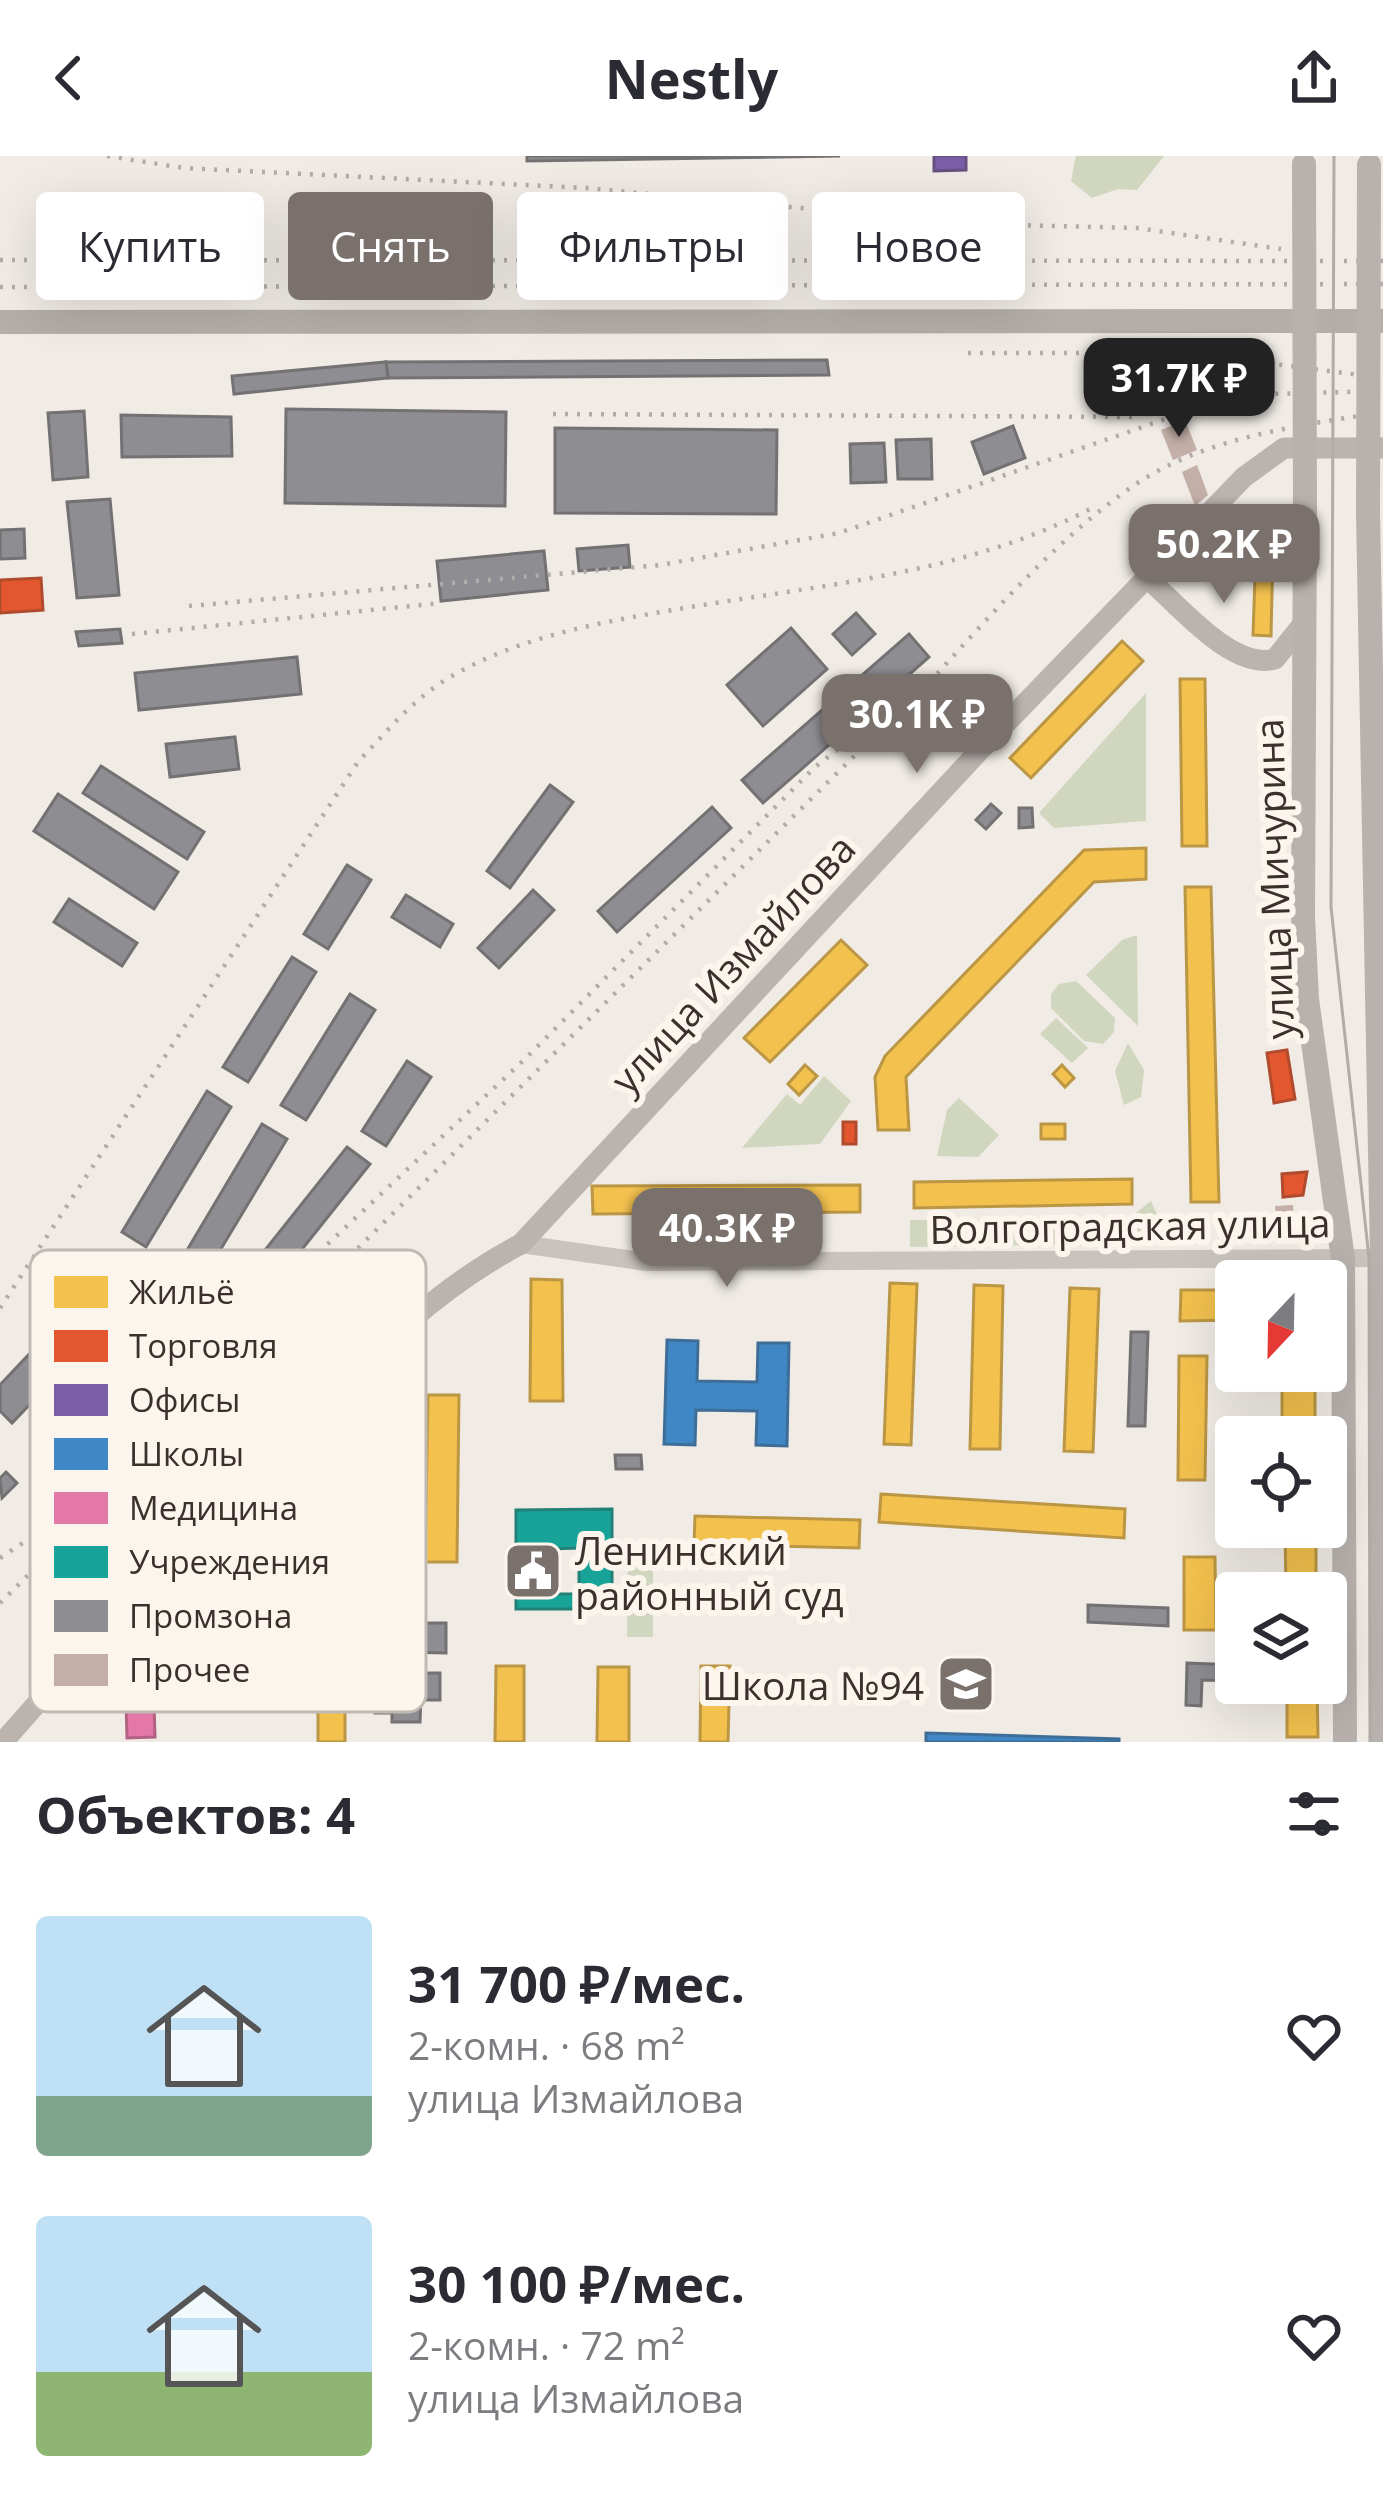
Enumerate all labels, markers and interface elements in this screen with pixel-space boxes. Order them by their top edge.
text: Nestly [605,41,778,115]
icon: back [36,45,102,111]
icon: share [1281,45,1347,111]
chip: Купить [36,192,264,300]
chip: Снять [288,192,493,300]
chip: Фильтры [517,192,788,300]
chip: Новое [812,192,1025,300]
pin: 31.7K ₽ [1068,338,1290,440]
text: 31.7K ₽ [1111,350,1247,403]
pin: 50.2K ₽ [1113,504,1335,606]
text: 50.2K ₽ [1156,516,1292,569]
pin: 30.1K ₽ [806,674,1028,776]
text: 30.1K ₽ [849,686,985,739]
street label: улица Мичурина [1241,718,1305,1040]
street label: улица Измайлова [598,822,866,1104]
pin: 40.3K ₽ [616,1188,838,1290]
street label: Волгоградская улица [929,1195,1331,1255]
text: 40.3K ₽ [659,1200,795,1253]
legend [30,1250,426,1712]
north arrow [1215,1260,1347,1392]
map controls [1215,1260,1347,1704]
text: Жильё [129,1269,235,1314]
text: Торговля [129,1323,277,1368]
text: Офисы [129,1377,240,1422]
button: locate [1215,1416,1347,1548]
text: Школы [129,1431,244,1476]
text: Медицина [129,1485,298,1530]
place label: Ленинский районный суд [575,1523,844,1621]
text: Учреждения [129,1539,330,1584]
public building icon: Ленинский районный суд [502,1540,564,1602]
button: layers [1215,1572,1347,1704]
text: Промзона [129,1593,292,1638]
text: Прочее [129,1647,250,1692]
school or university icon: Школа №94 [935,1653,997,1715]
place label: Школа №94 [702,1658,924,1711]
text: Объектов: 4 [36,1779,355,1849]
icon: filters [1281,1781,1347,1847]
text: 31 700 ₽/мес. [408,1948,745,2018]
icon: home [132,1964,276,2108]
icon: heart [1281,2003,1347,2069]
text: 2-комн. · 68 m² [408,2018,685,2071]
text: улица Измайлова [408,2071,744,2124]
text: 30 100 ₽/мес. [408,2248,745,2318]
icon: home [132,2264,276,2408]
icon: heart [1281,2303,1347,2369]
text: 2-комн. · 72 m² [408,2318,685,2371]
text: улица Измайлова [408,2371,744,2424]

